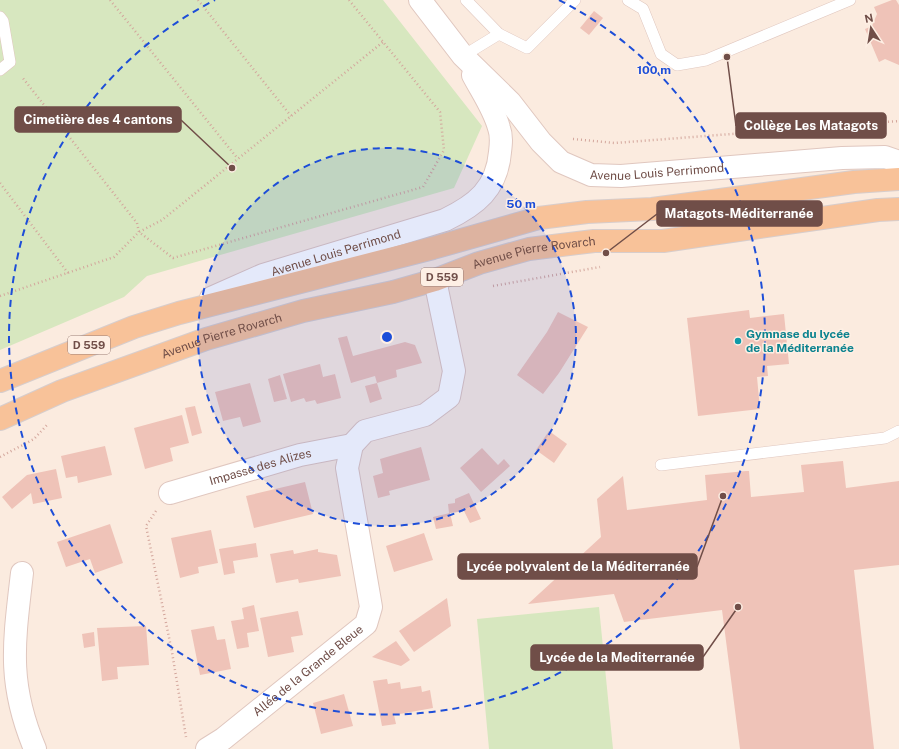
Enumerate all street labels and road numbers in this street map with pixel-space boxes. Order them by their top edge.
street label: Avenue Louis Perrimond [589,161,725,183]
street label: Avenue Louis Perrimond [269,227,402,279]
street label: Avenue Pierre Rovarch [470,234,596,272]
road number: D 559 [421,268,463,286]
street label: Avenue Pierre Rovarch [159,310,284,362]
road number: D 559 [68,336,110,354]
street label: Impasse des Alizes [208,446,313,488]
street label: Allée de la Grande Bleue [250,622,366,719]

